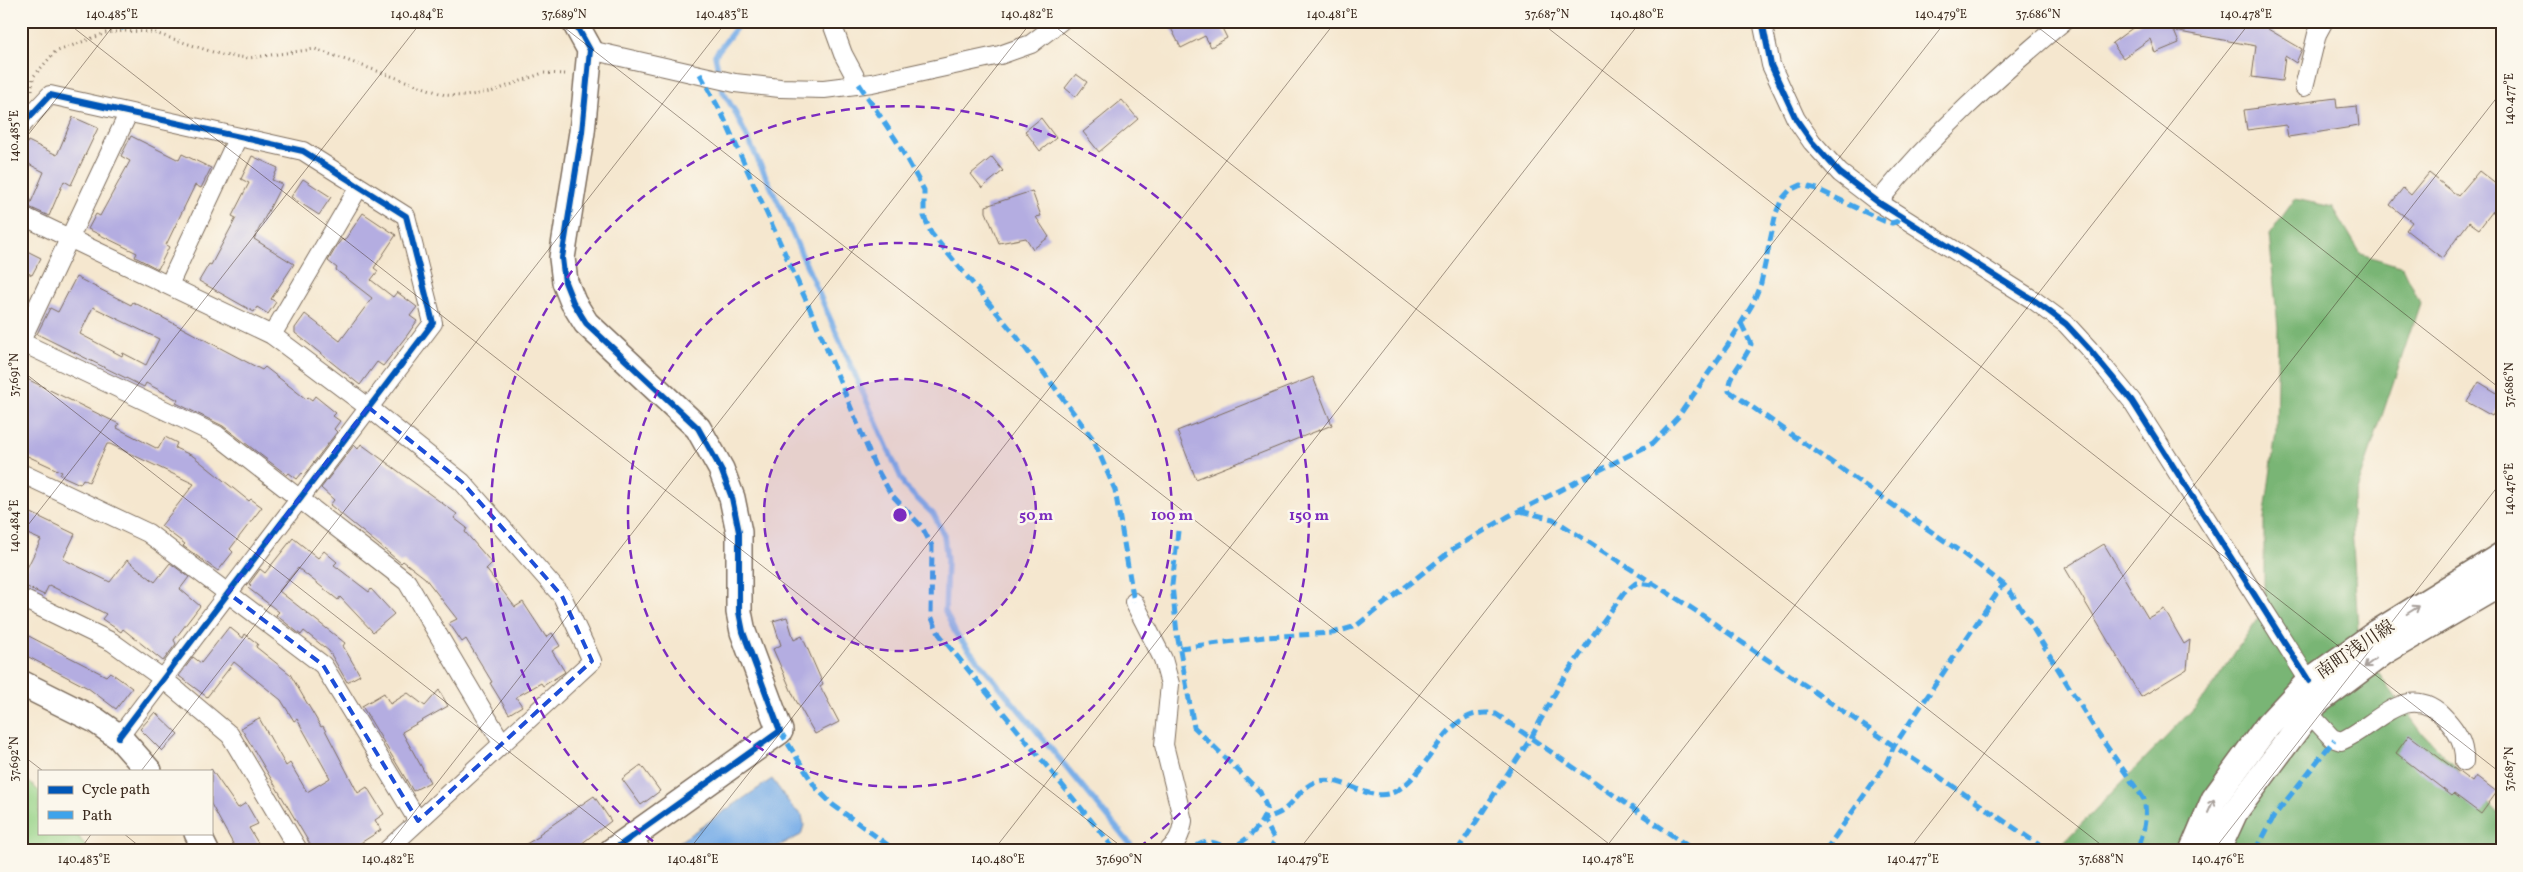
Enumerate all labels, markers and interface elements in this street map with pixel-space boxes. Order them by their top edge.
text: 140.485°E [86,7,138,23]
text: 140.484°E [391,7,443,23]
text: 37.689°N [541,7,587,23]
text: 140.483°E [696,7,748,23]
text: 140.482°E [1001,7,1053,23]
text: 140.481°E [1306,7,1358,23]
text: 37.687°N [1525,7,1570,23]
text: 140.480°E [1610,7,1664,23]
text: 140.479°E [1915,7,1967,23]
text: 37.686°N [2015,7,2061,23]
text: 140.478°E [2220,7,2272,23]
text: 140.477°E [2502,73,2518,125]
text: 140.485°E [7,110,23,162]
text: 37.691°N [7,353,23,397]
text: 37.686°N [2502,362,2518,408]
text: 140.476°E [2502,463,2518,515]
text: 140.484°E [7,500,23,552]
centre of rings [891,506,909,524]
text: 50 m [1019,506,1053,527]
text: 100 m [1151,506,1194,527]
text: 150 m [1289,506,1329,527]
one-way arrow [2406,605,2420,615]
street label: 南町浅川線 [2312,615,2400,686]
one-way arrow [2364,657,2377,668]
text: 37.692°N [7,736,23,782]
text: 37.687°N [2502,746,2518,792]
legend [38,770,212,834]
text: Cycle path [82,780,150,801]
one-way arrow [2207,799,2217,814]
text: Path [82,806,112,827]
text: 140.483°E [58,852,110,868]
text: 140.482°E [362,852,414,868]
text: 140.481°E [667,852,719,868]
text: 140.480°E [971,852,1025,868]
text: 37.690°N [1096,852,1142,868]
text: 140.479°E [1277,852,1329,868]
text: 140.478°E [1582,852,1634,868]
text: 140.477°E [1887,852,1939,868]
text: 37.688°N [2078,852,2124,868]
text: 140.476°E [2192,852,2244,868]

